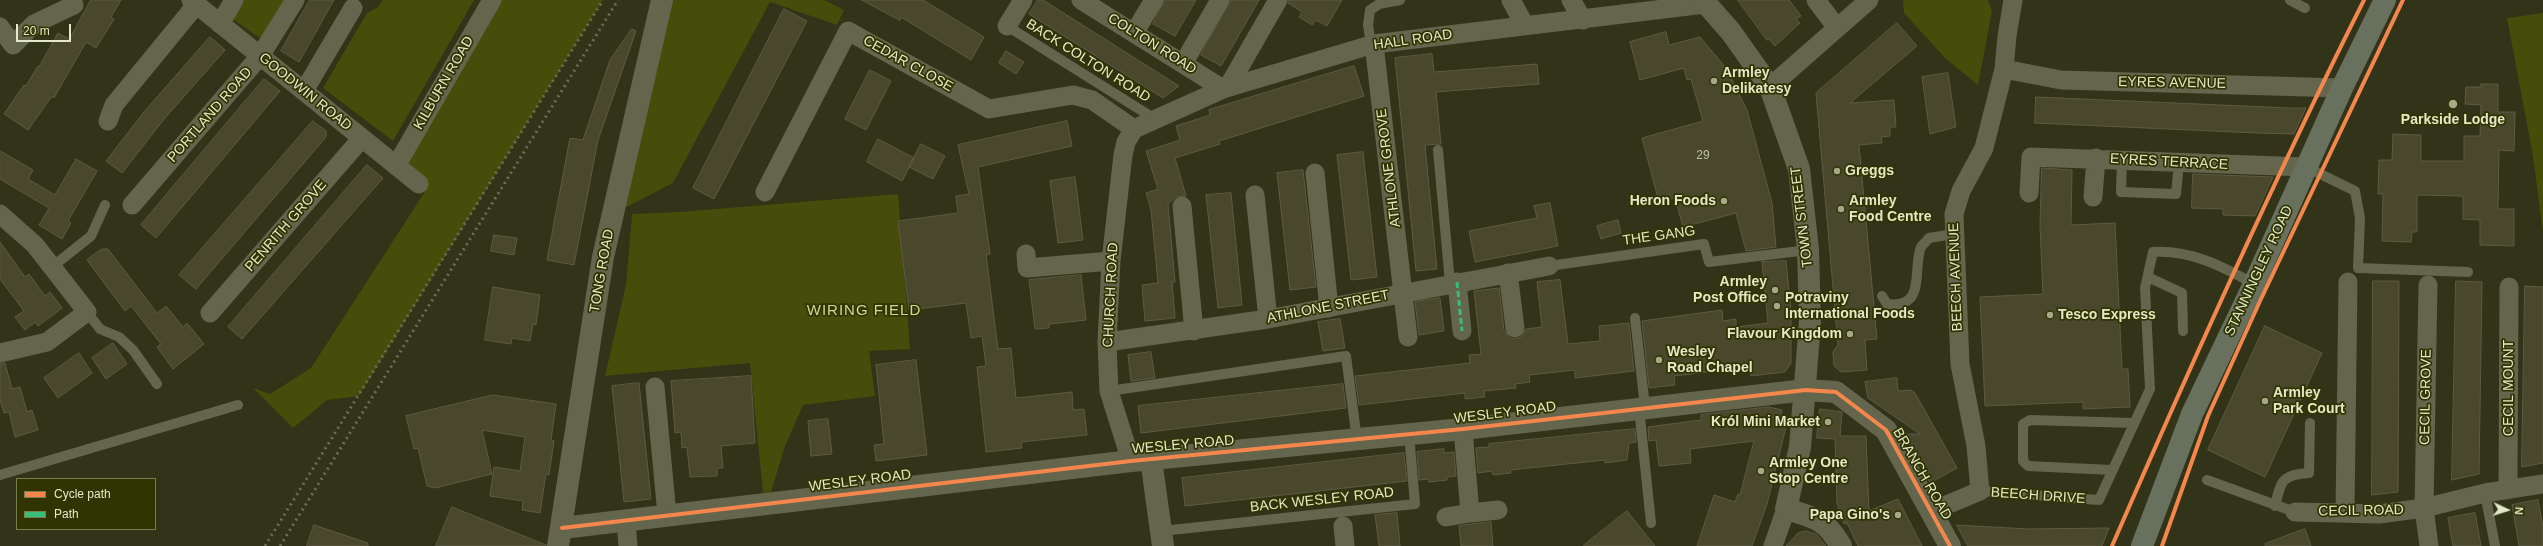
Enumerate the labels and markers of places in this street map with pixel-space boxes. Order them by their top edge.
place label: Armley Delikatesy [1722,65,1791,98]
marker: Armley Delikatesy [1709,76,1719,86]
marker: Parkside Lodge [2447,98,2459,110]
place label: Parkside Lodge [2401,112,2505,128]
place label: Greggs [1845,163,1894,179]
marker: Greggs [1832,166,1842,176]
place label: Heron Foods [1630,193,1716,209]
place label: Armley Food Centre [1849,193,1931,226]
marker: Heron Foods [1719,196,1729,206]
marker: Armley Food Centre [1836,204,1846,214]
place label: Armley Post Office [1693,274,1767,306]
marker: Armley Post Office [1770,285,1780,295]
place label: Potraviny International Foods [1785,290,1915,322]
marker: Potraviny International Foods [1772,301,1782,311]
place label: Tesco Express [2058,307,2156,323]
marker: Tesco Express [2045,310,2055,320]
place label: Flavour Kingdom [1727,326,1842,342]
marker: Flavour Kingdom [1845,329,1855,339]
place label: Wesley Road Chapel [1667,344,1753,376]
marker: Wesley Road Chapel [1654,355,1664,365]
place label: Armley Park Court [2273,385,2345,418]
marker: Armley Park Court [2260,396,2270,406]
place label: Król Mini Market [1711,414,1820,430]
marker: Król Mini Market [1823,417,1833,427]
place label: Armley One Stop Centre [1769,455,1848,488]
marker: Armley One Stop Centre [1756,466,1766,476]
place label: Papa Gino's [1810,507,1890,523]
marker: Papa Gino's [1893,510,1903,520]

